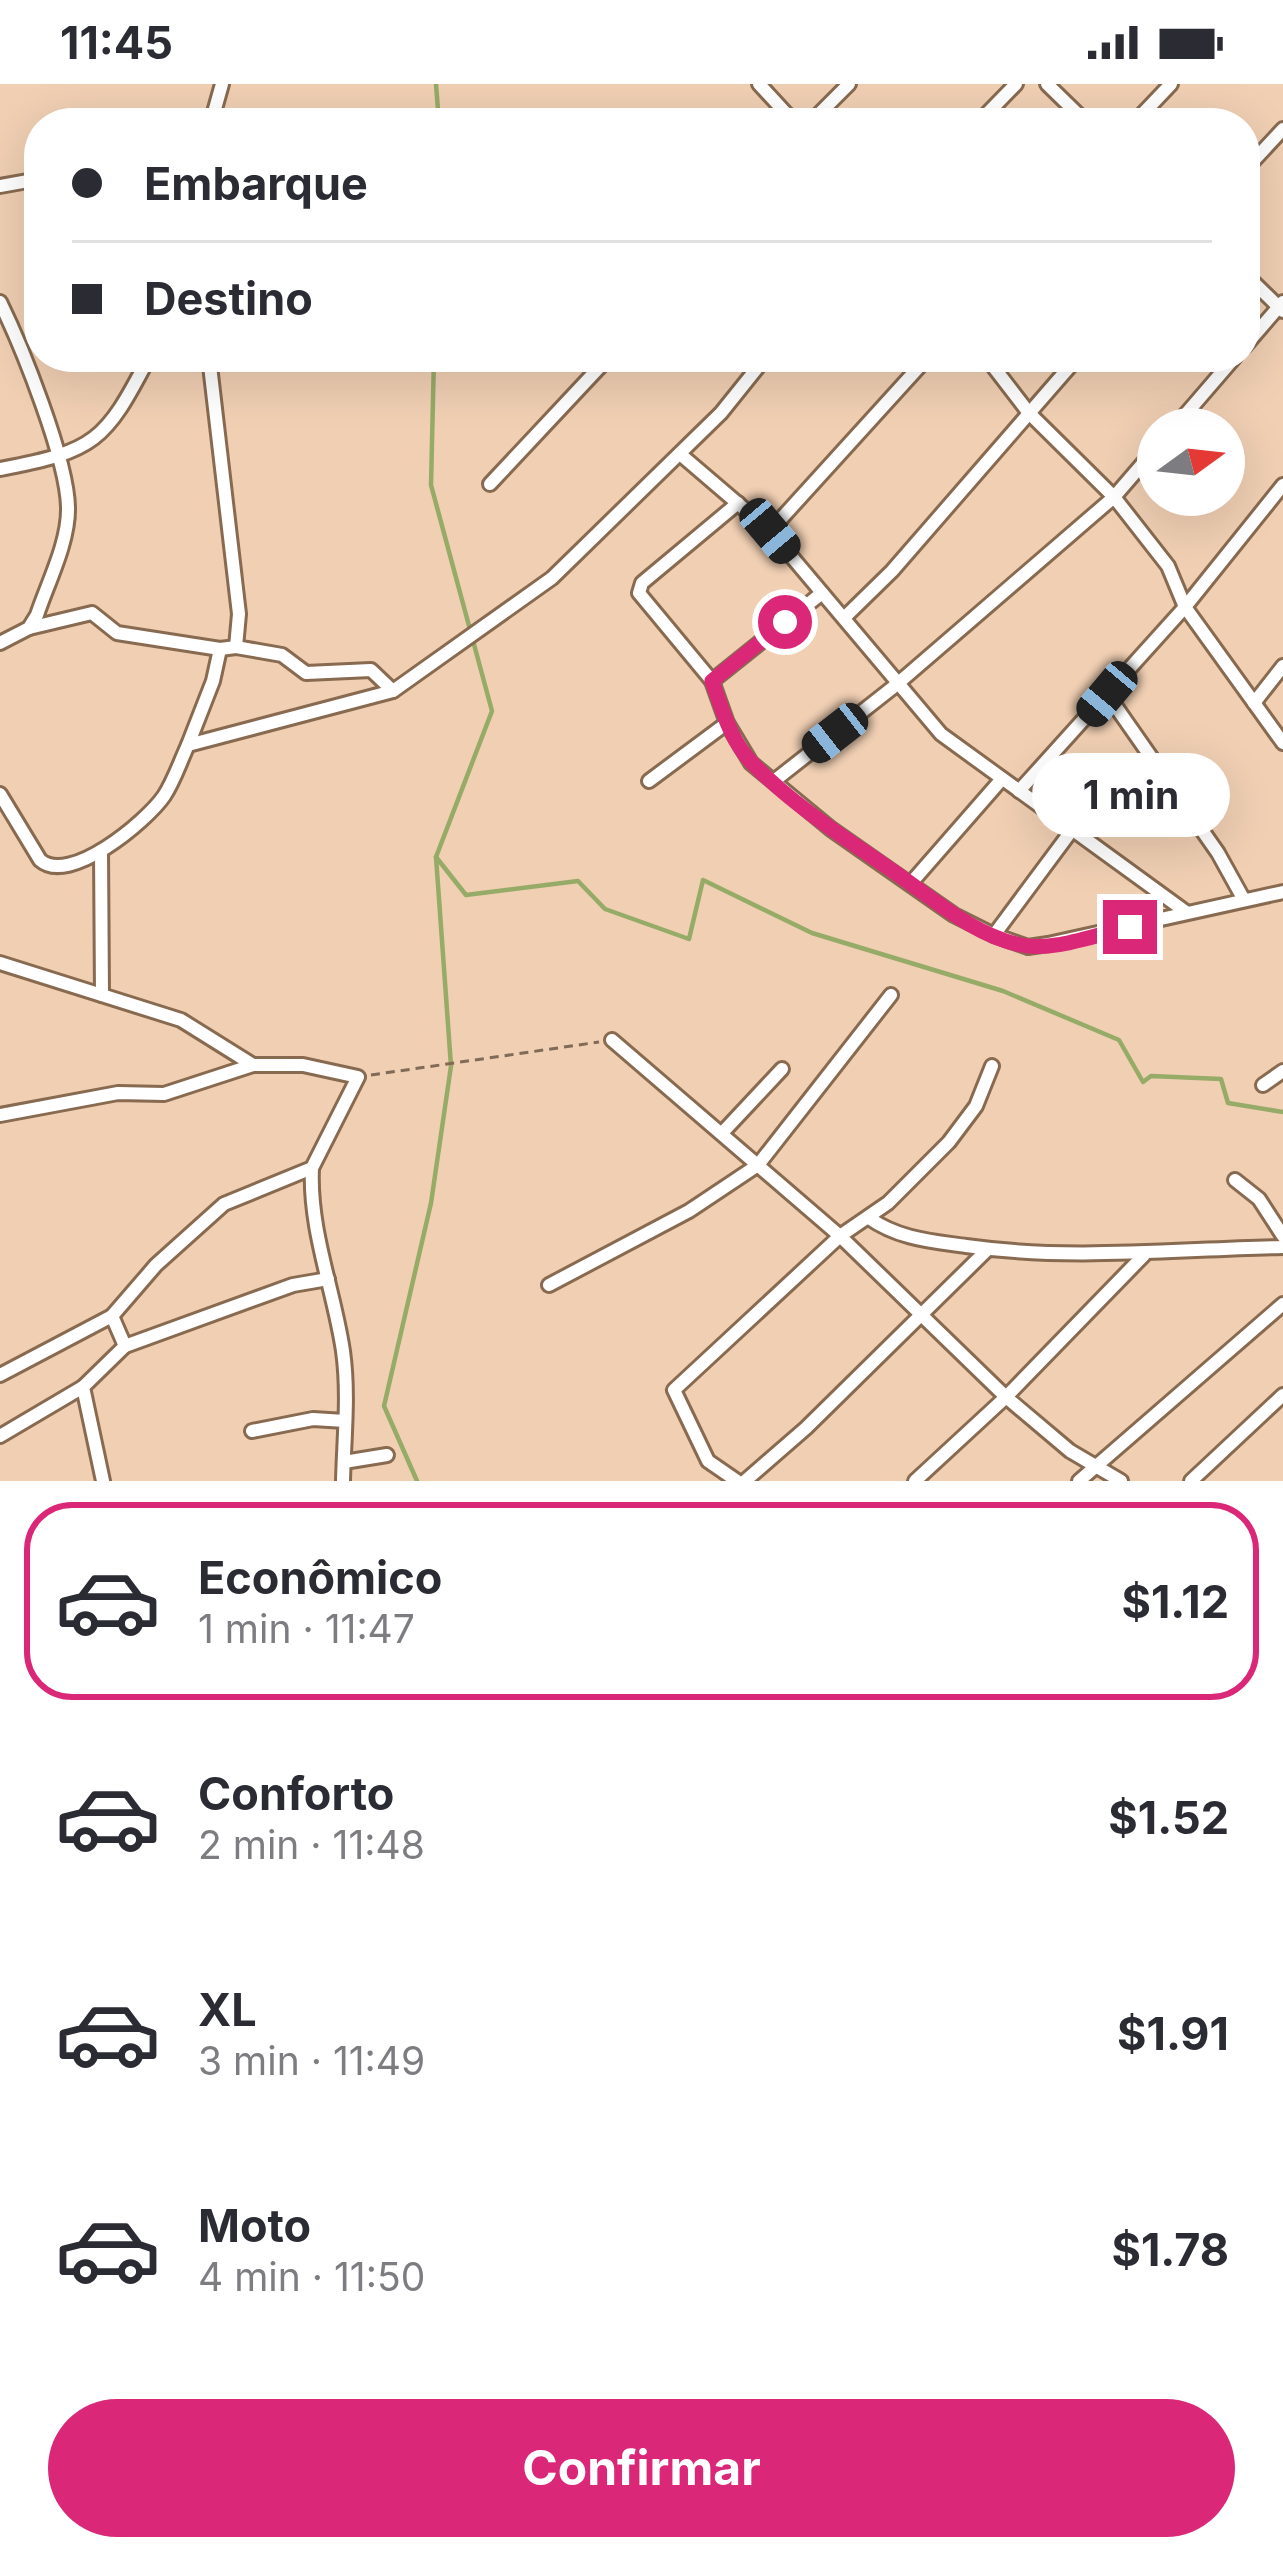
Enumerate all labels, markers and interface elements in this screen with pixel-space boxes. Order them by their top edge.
text: 11:45 [60,15,173,70]
text: Embarque [144,156,368,211]
text: Destino [144,271,313,326]
north arrow [1137,408,1245,516]
map controls [1137,408,1245,516]
car [733,492,807,570]
route start [758,595,812,649]
car [1070,655,1144,733]
car [796,697,874,769]
callout: 1 min [1031,753,1229,837]
text: 1 min [1083,771,1179,818]
route end [1103,900,1157,954]
icon: car [54,1547,162,1655]
text: Econômico [198,1550,442,1605]
text: $1.12 [1121,1574,1229,1629]
text: 1 min · 11:47 [198,1605,415,1652]
icon: car [54,1763,162,1871]
text: Conforto [198,1766,394,1821]
text: $1.52 [1108,1790,1229,1845]
text: 2 min · 11:48 [198,1821,425,1868]
icon: car [54,1979,162,2087]
text: XL [198,1982,257,2037]
text: $1.91 [1117,2006,1229,2061]
text: 3 min · 11:49 [198,2037,425,2084]
icon: car [54,2195,162,2303]
text: Moto [198,2198,311,2253]
text: $1.78 [1111,2222,1229,2277]
text: 4 min · 11:50 [198,2253,425,2300]
button: Confirmar [48,2399,1235,2537]

